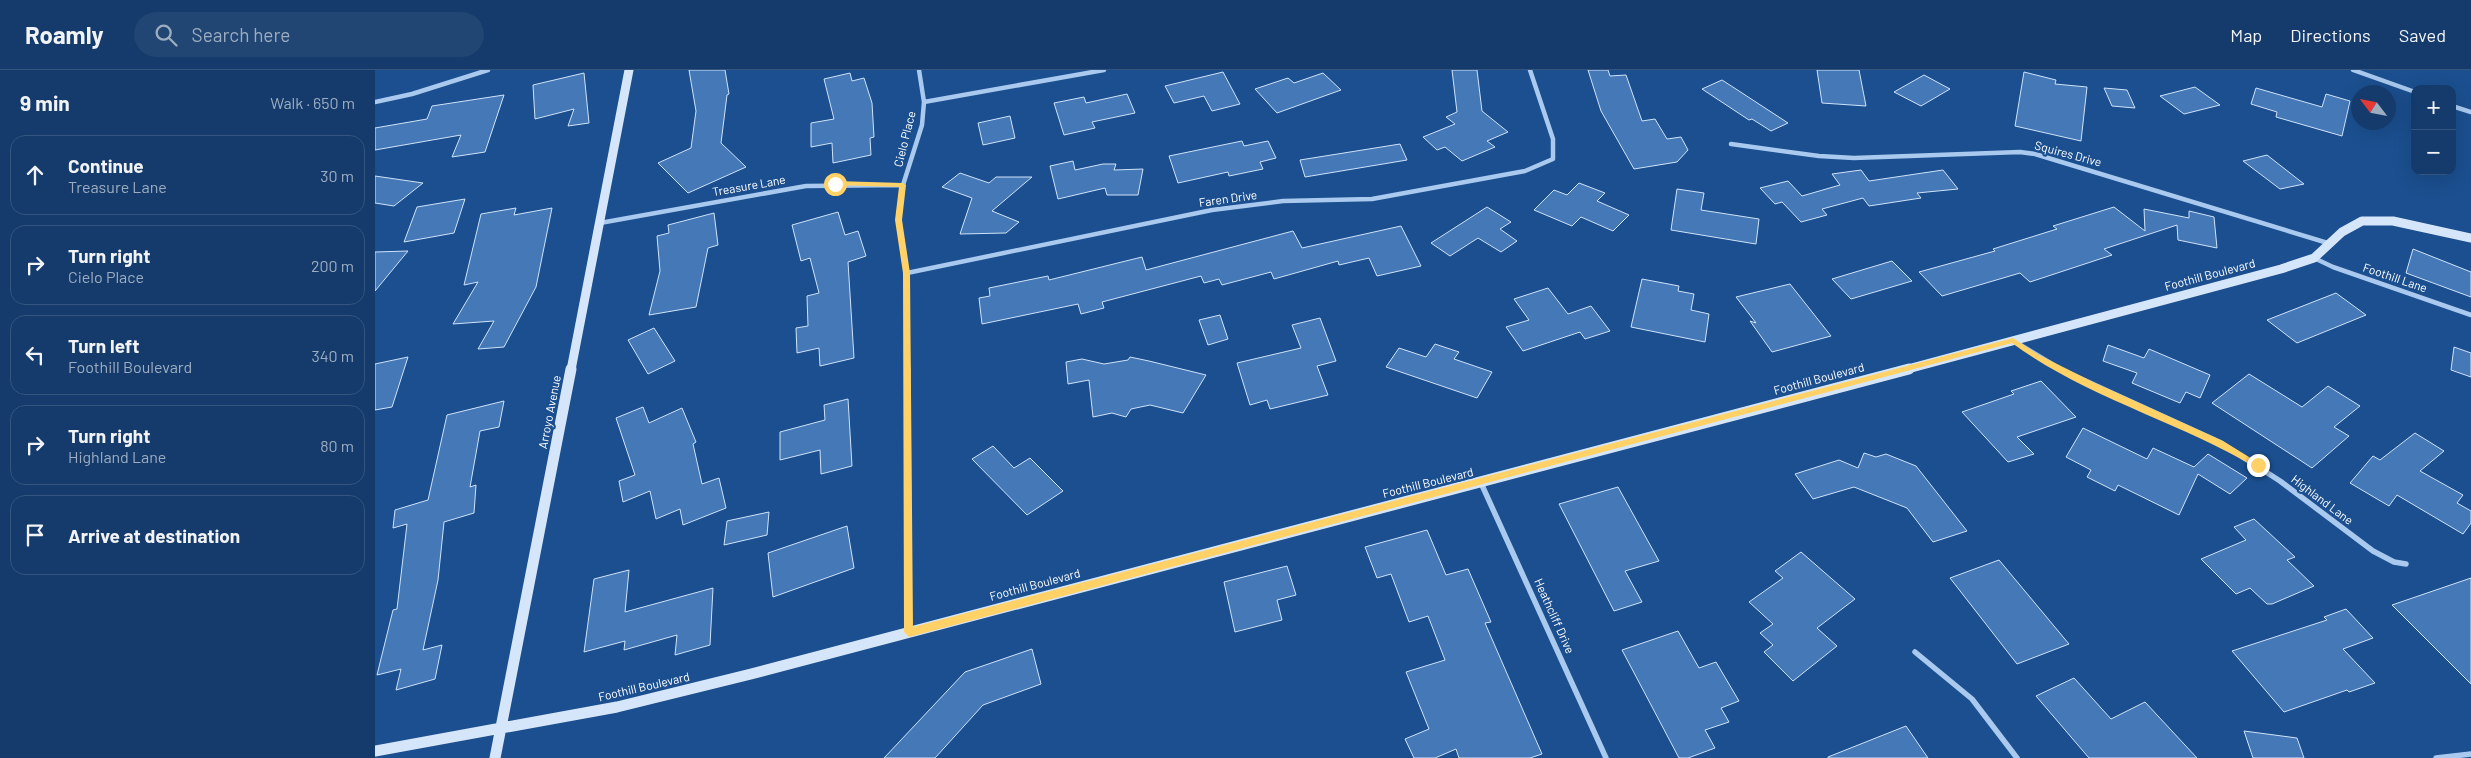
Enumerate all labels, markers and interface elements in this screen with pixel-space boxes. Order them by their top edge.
search box [134,12,484,57]
text: Roamly [25,20,104,49]
icon: search [152,21,180,49]
text: Search here [192,23,290,46]
text: Map [2230,24,2262,46]
text: Directions [2290,24,2371,46]
text: Saved [2399,24,2446,46]
north arrow [2351,85,2396,130]
map controls [2411,85,2456,175]
button: + [2411,85,2456,130]
text: 9 min [20,90,70,115]
text: Walk · 650 m [270,93,355,112]
street label: Cielo Place [890,109,918,168]
button: − [2411,130,2456,175]
street label: Squires Drive [2033,137,2103,169]
text: Continue [68,154,144,177]
icon: ahead [21,161,49,189]
text: 30 m [320,166,354,185]
street label: Treasure Lane [711,172,786,198]
route start [824,173,847,196]
text: Treasure Lane [68,177,167,196]
street label: Faren Drive [1198,187,1258,209]
text: Turn right [68,244,150,267]
icon: right [21,251,49,279]
street label: Foothill Boulevard [2163,255,2257,293]
text: 200 m [311,256,354,275]
street label: Foothill Lane [2361,260,2429,295]
text: Cielo Place [68,267,144,286]
text: Turn left [68,334,139,357]
icon: left [21,341,49,369]
text: 340 m [311,346,354,365]
text: Foothill Boulevard [68,357,192,376]
street label: Foothill Boulevard [1772,359,1866,397]
street label: Arroyo Avenue [535,374,563,450]
text: Turn right [68,424,150,447]
icon: right [21,431,49,459]
text: 80 m [320,436,354,455]
text: Highland Lane [68,447,166,466]
route end [2247,454,2270,477]
street label: Foothill Boulevard [1381,464,1475,500]
street label: Highland Lane [2289,471,2356,527]
icon: arrive [21,521,49,549]
text: Arrive at destination [68,524,240,547]
street label: Foothill Boulevard [988,565,1082,603]
street label: Heathcliff Drive [1532,576,1578,655]
street label: Foothill Boulevard [597,669,691,703]

